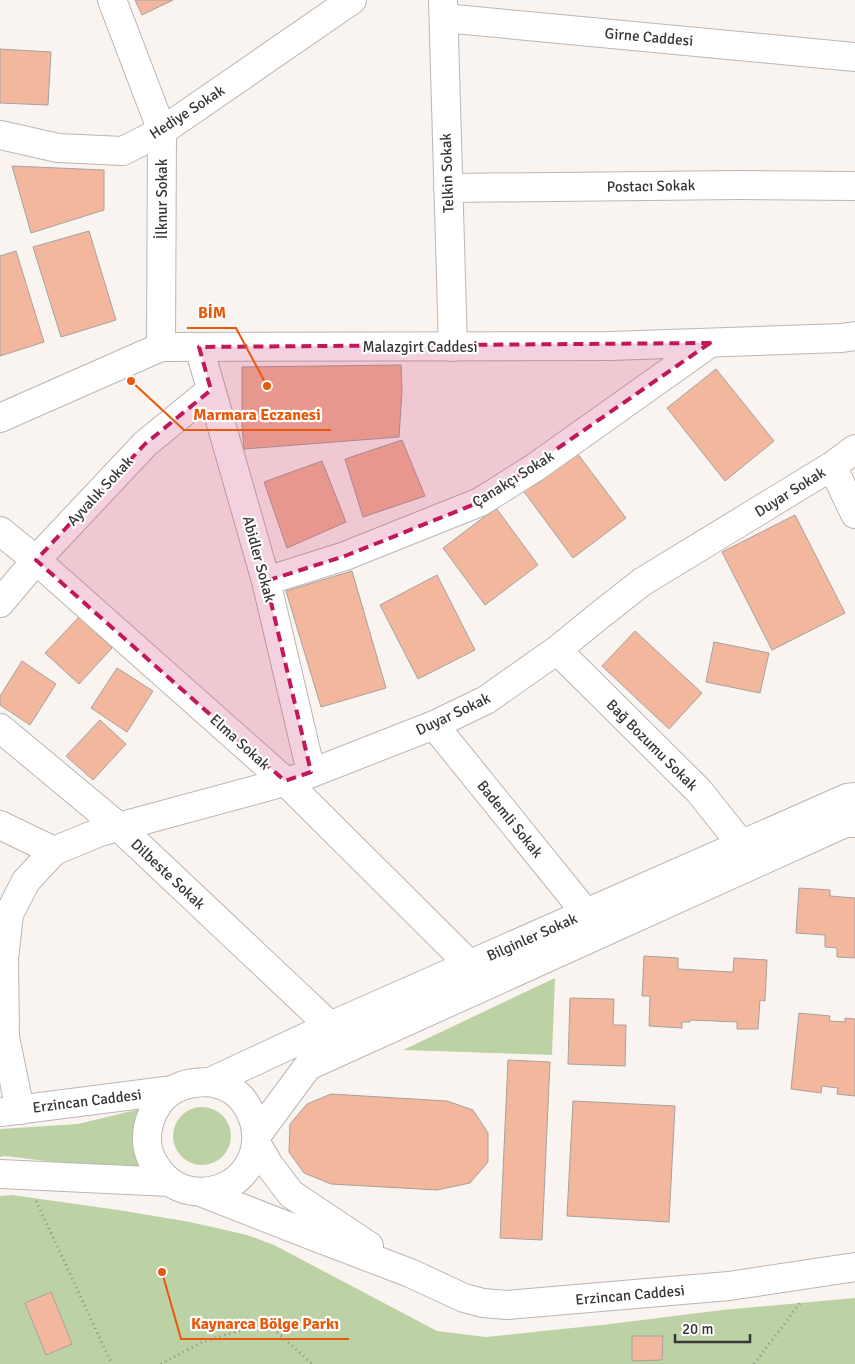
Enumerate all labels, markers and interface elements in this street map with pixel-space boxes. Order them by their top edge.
street label: Girne Caddesi [604,24,694,50]
street label: Hediye Sokak [146,81,228,143]
street label: Telkin Sokak [437,132,457,213]
street label: İlknur Sokak [153,158,171,239]
street label: Postacı Sokak [607,176,696,196]
callout: BİM [187,297,236,328]
text: BİM [198,303,226,323]
street label: Malazgirt Caddesi [362,338,478,356]
callout: Marmara Eczanesi [184,399,331,430]
text: Marmara Eczanesi [193,405,321,425]
street label: Çanakçı Sokak [469,446,558,511]
street label: Ayvalık Sokak [63,452,137,529]
street label: Duyar Sokak [751,463,829,521]
street label: Abidler Sokak [239,514,279,605]
street label: Duyar Sokak [413,689,493,739]
street label: Bağ Bozumu Sokak [603,696,702,795]
street label: Elma Sokak [206,710,274,774]
street label: Bademli Sokak [473,777,547,862]
street label: Dilbeste Sokak [127,835,209,913]
street label: Bilginler Sokak [484,909,580,965]
street label: Erzincan Caddesi [31,1085,143,1117]
street label: Erzincan Caddesi [575,1281,685,1309]
callout: Kaynarca Bölge Parkı [181,1308,349,1339]
scale bar [675,1312,750,1344]
text: Kaynarca Bölge Parkı [191,1314,339,1334]
text: 20 m [682,1320,713,1338]

